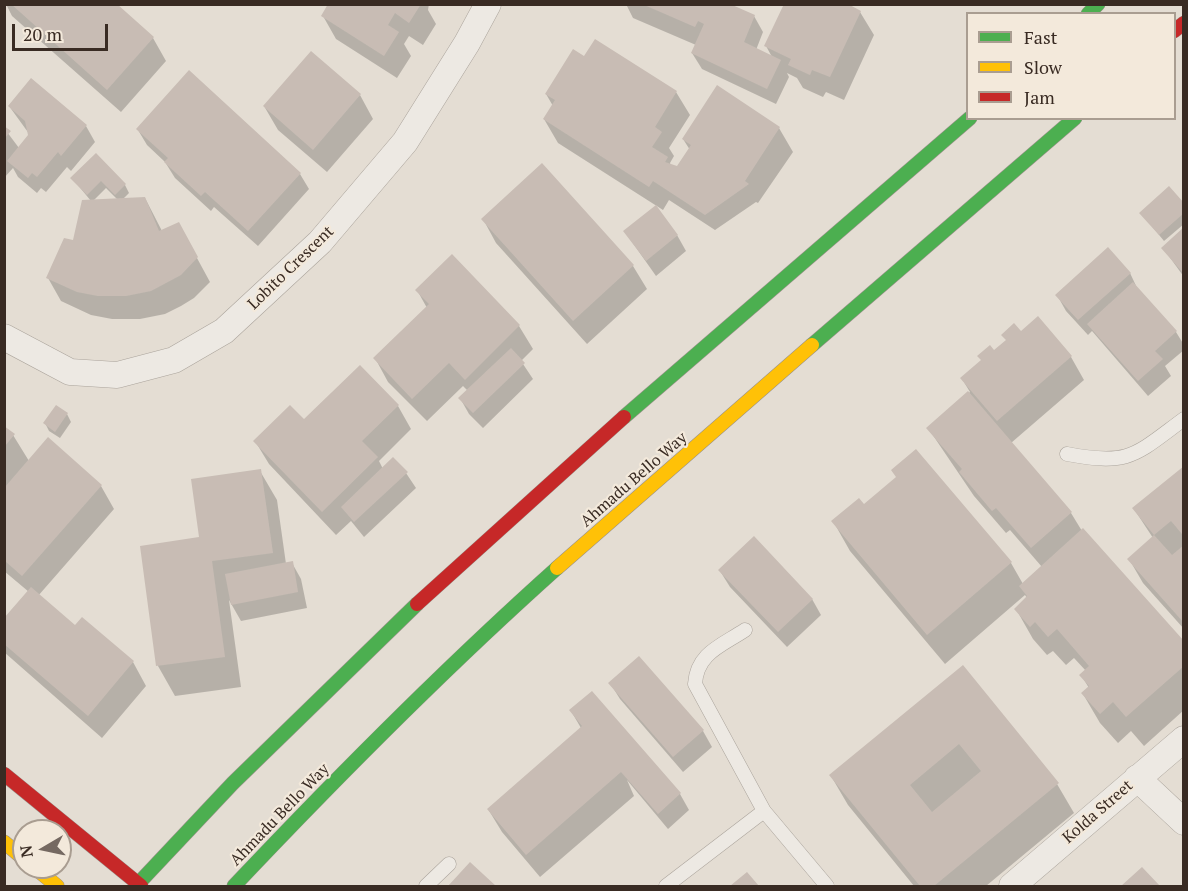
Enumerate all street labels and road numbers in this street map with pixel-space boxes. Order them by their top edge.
street label: Lobito Crescent [244,222,338,314]
street label: Ahmadu Bello Way [577,429,691,531]
street label: Ahmadu Bello Way [226,760,334,870]
street label: Kolda Street [1059,776,1137,848]

